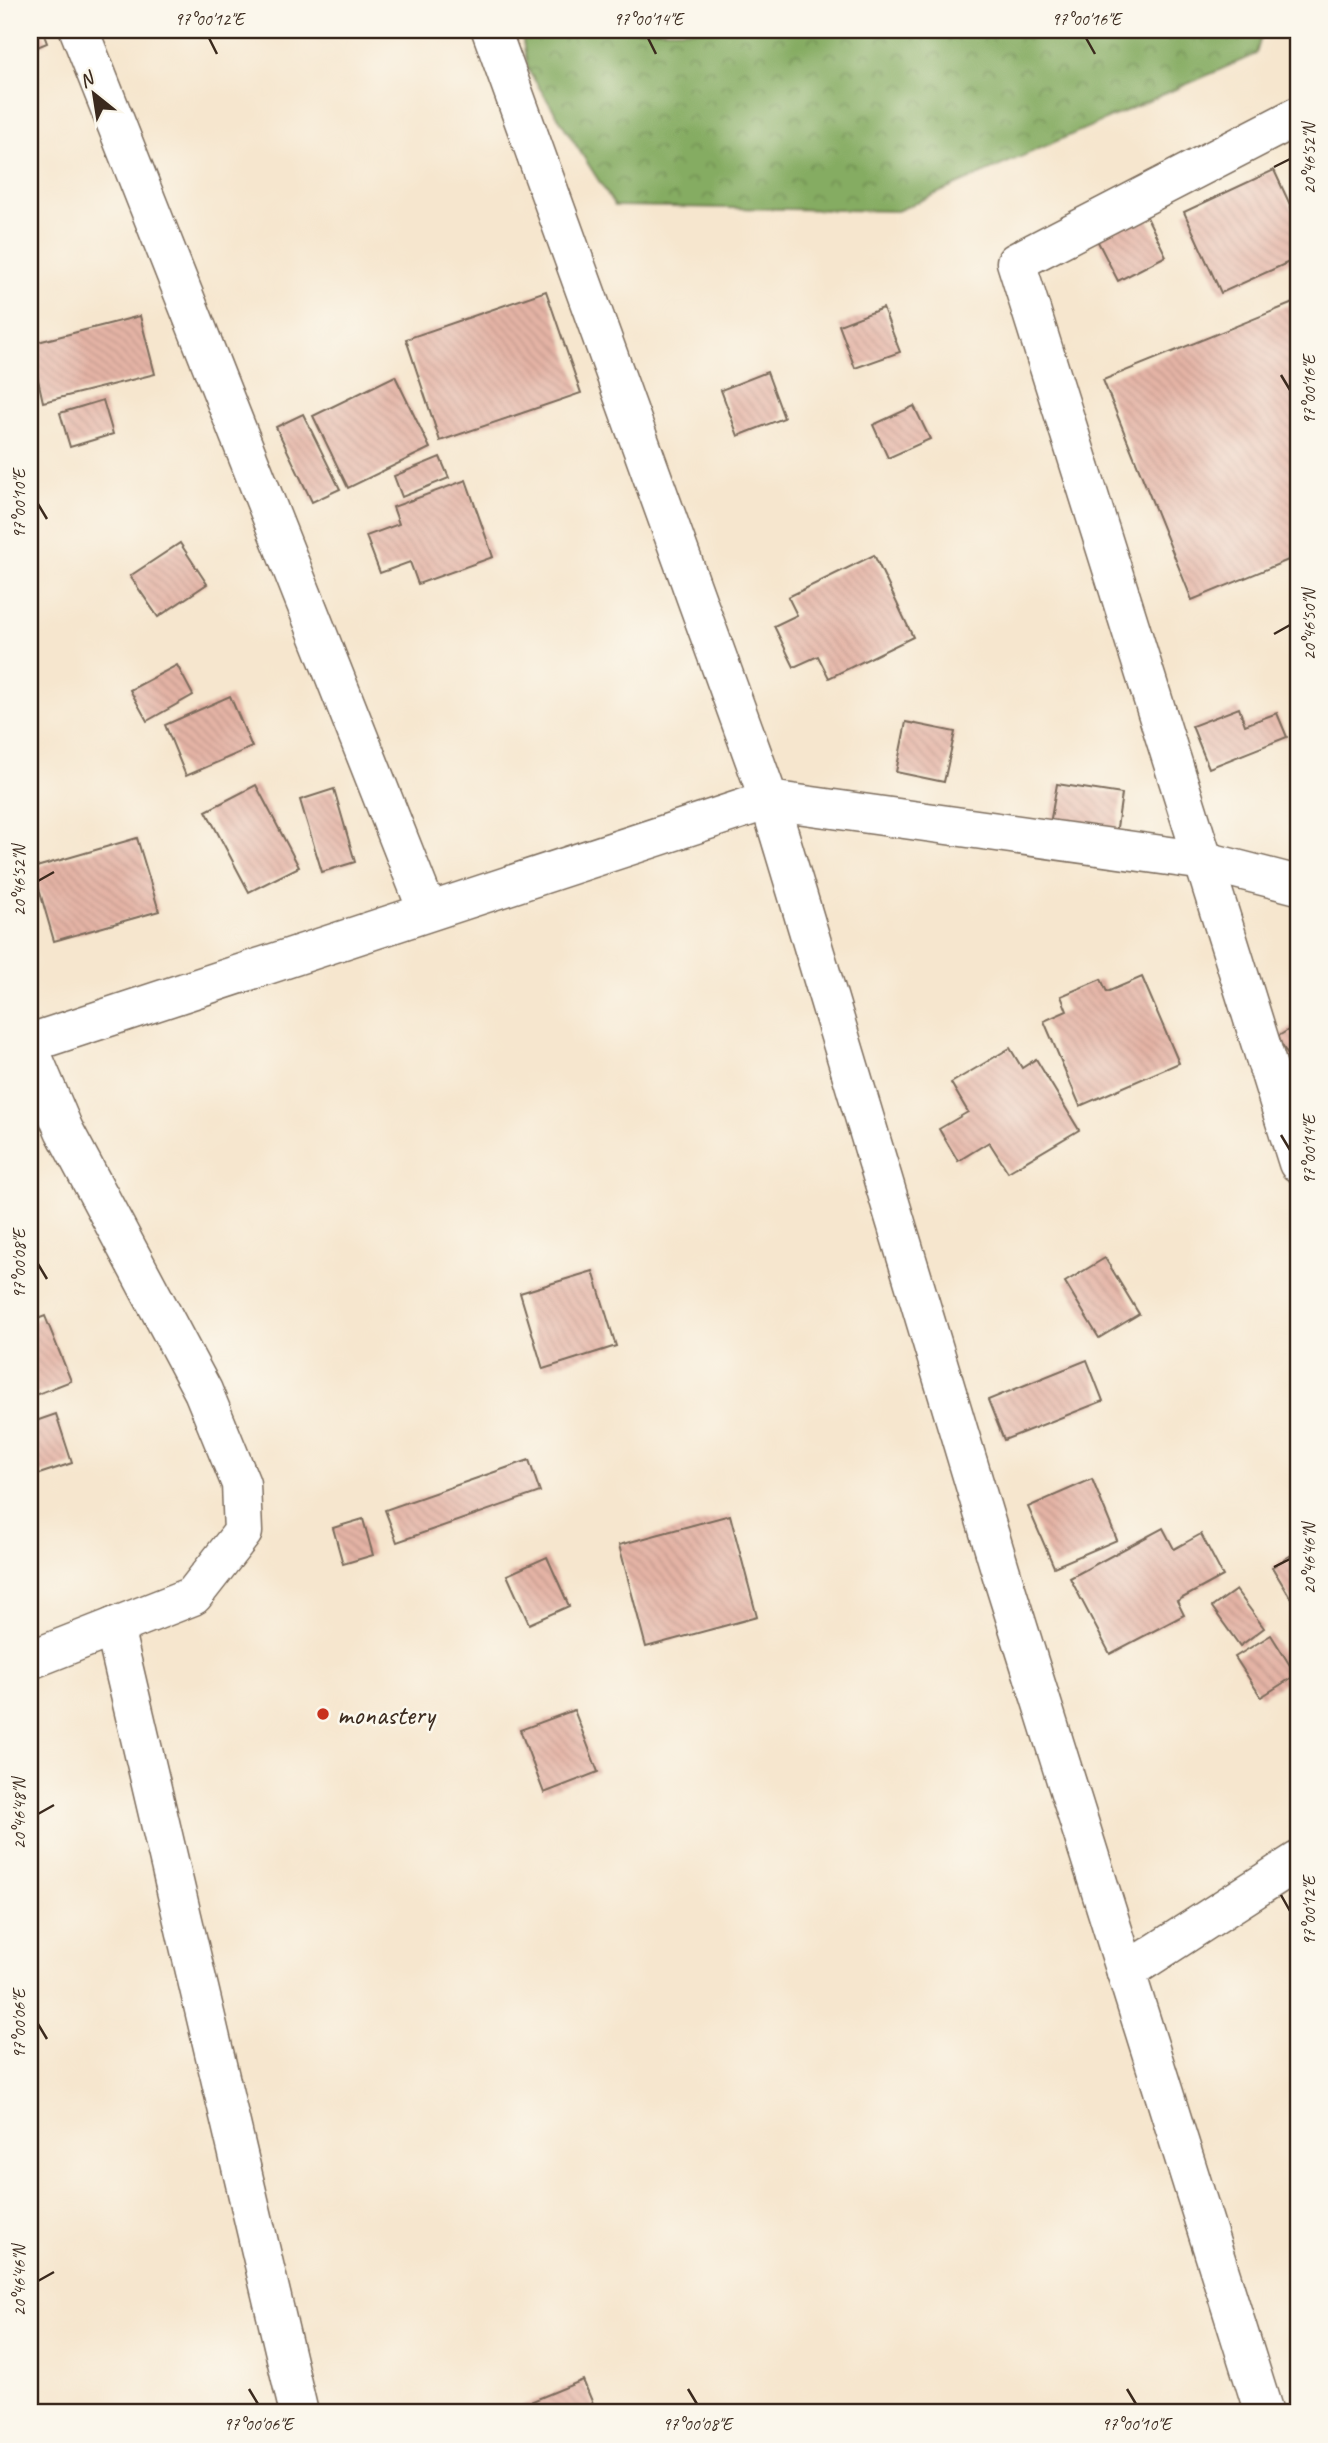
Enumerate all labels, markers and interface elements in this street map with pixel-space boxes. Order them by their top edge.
text: 97°00'12"E [174,8,246,30]
text: 97°00'14"E [613,8,685,30]
text: 97°00'16"E [1051,8,1123,30]
north arrow [60,60,130,130]
text: N [75,65,100,93]
text: 20°46'52"N [1298,120,1320,194]
text: 97°00'16"E [1298,353,1320,425]
text: 97°00'10"E [8,467,30,539]
text: 20°46'50"N [1298,586,1320,660]
text: 20°46'52"N [8,842,30,916]
text: 97°00'14"E [1298,1113,1320,1185]
text: 97°00'08"E [8,1227,30,1299]
text: 20°46'46"N [1298,1520,1320,1594]
place label: monastery [337,1697,437,1732]
marker: monastery [315,1706,331,1722]
text: 20°46'48"N [8,1775,30,1849]
text: 97°00'12"E [1298,1874,1320,1946]
text: 97°00'06"E [8,1987,30,2059]
text: 20°46'46"N [8,2242,30,2316]
text: 97°00'06"E [223,2413,295,2435]
text: 97°00'08"E [662,2413,734,2435]
text: 97°00'10"E [1101,2413,1173,2435]

